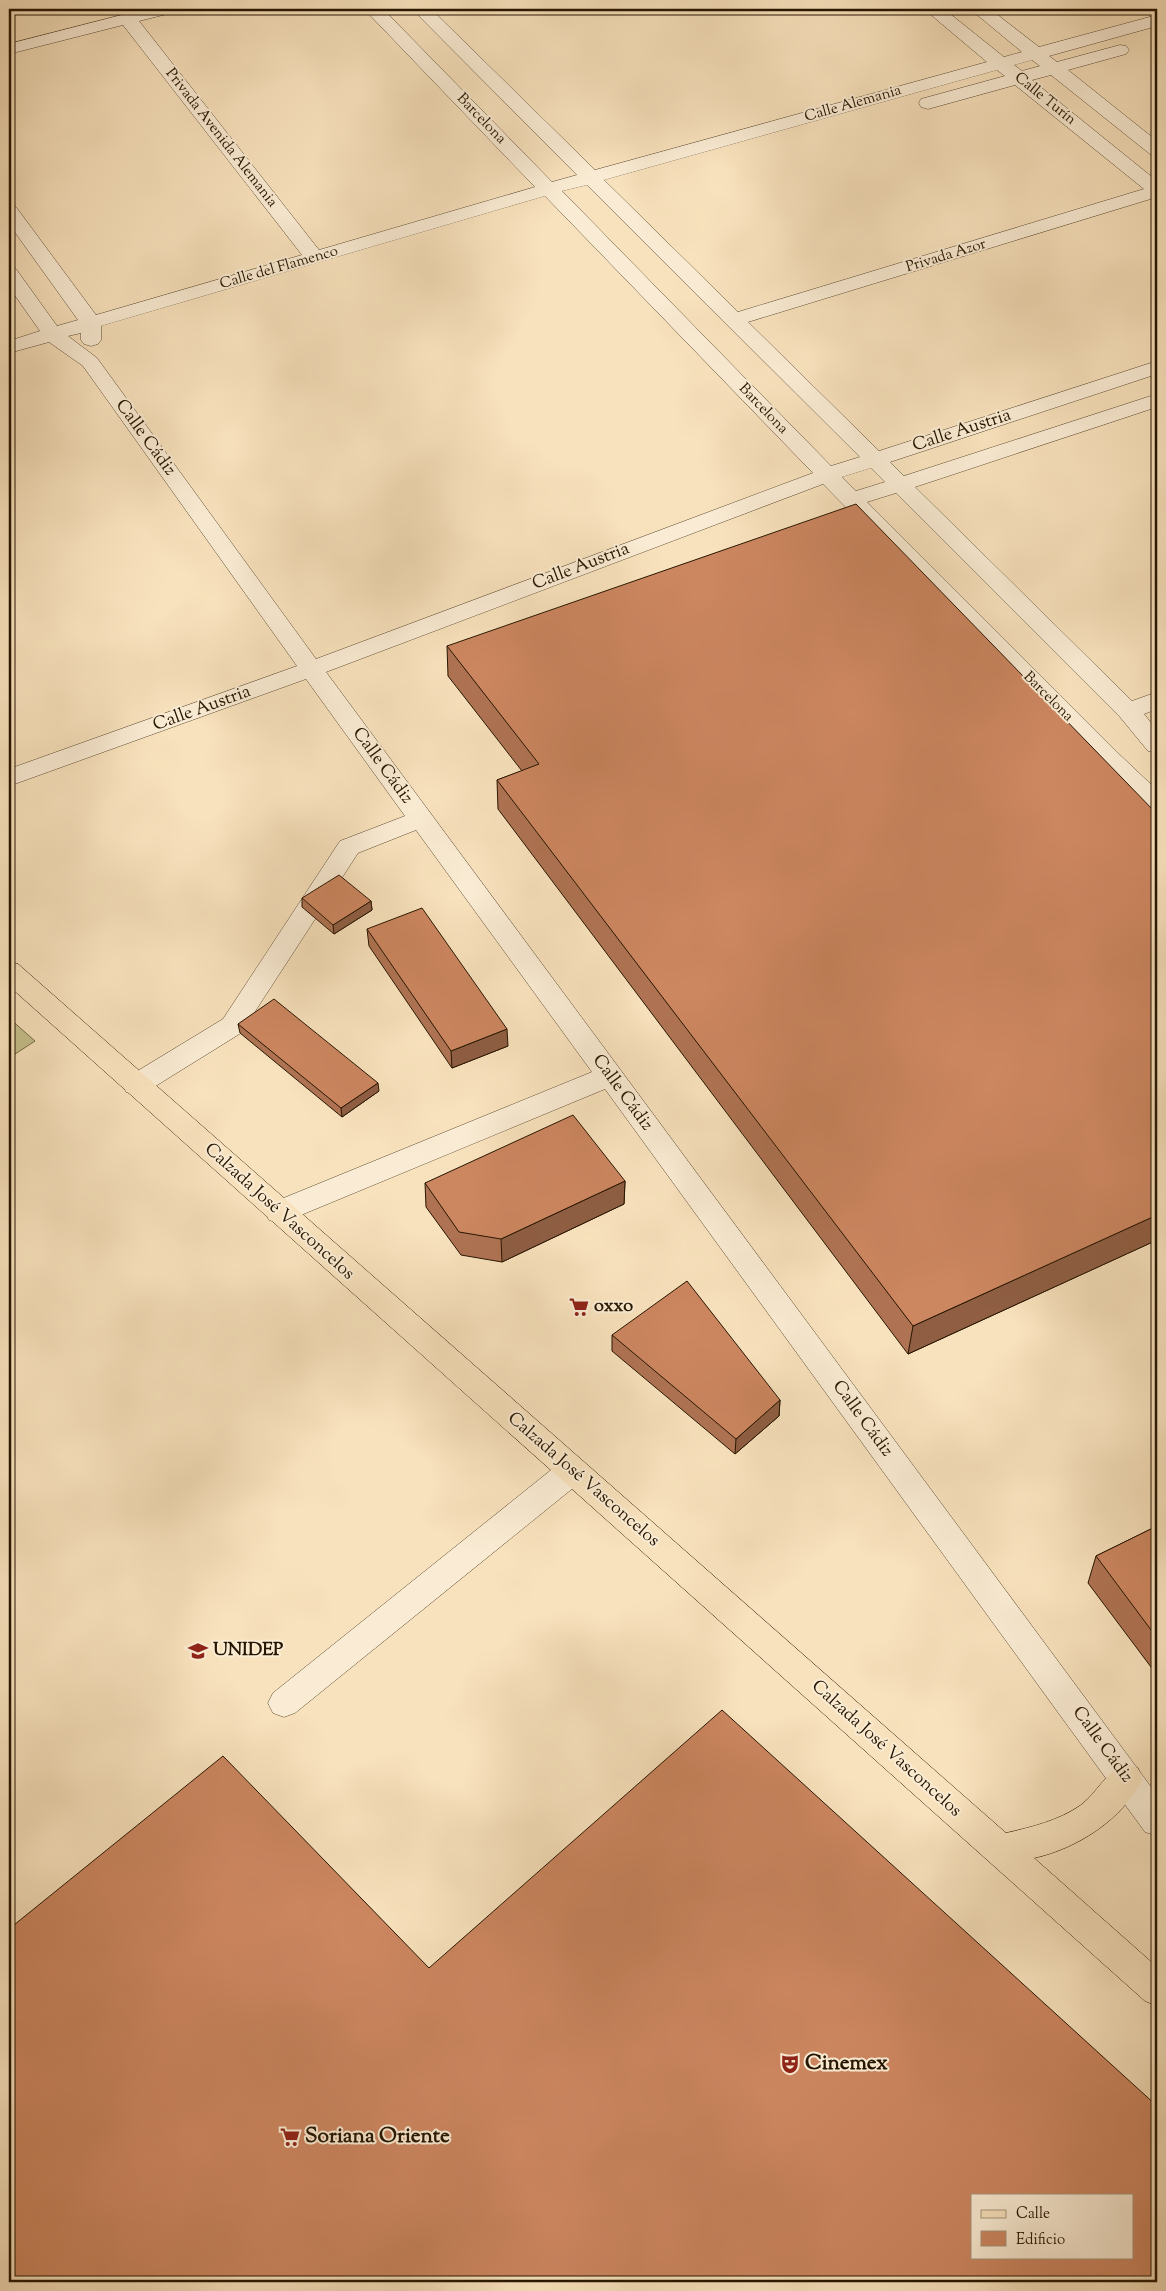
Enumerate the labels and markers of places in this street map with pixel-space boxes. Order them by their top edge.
place label: oxxo [594,1294,633,1320]
supermarket icon: oxxo [568,1296,590,1318]
place label: UNIDEP [213,1638,283,1664]
school or university icon: UNIDEP [187,1640,209,1662]
place label: Cinemex [805,2049,888,2079]
theatre icon: Cinemex [779,2053,801,2075]
place label: Soriana Oriente [305,2122,450,2152]
supermarket icon: Soriana Oriente [279,2126,301,2148]

